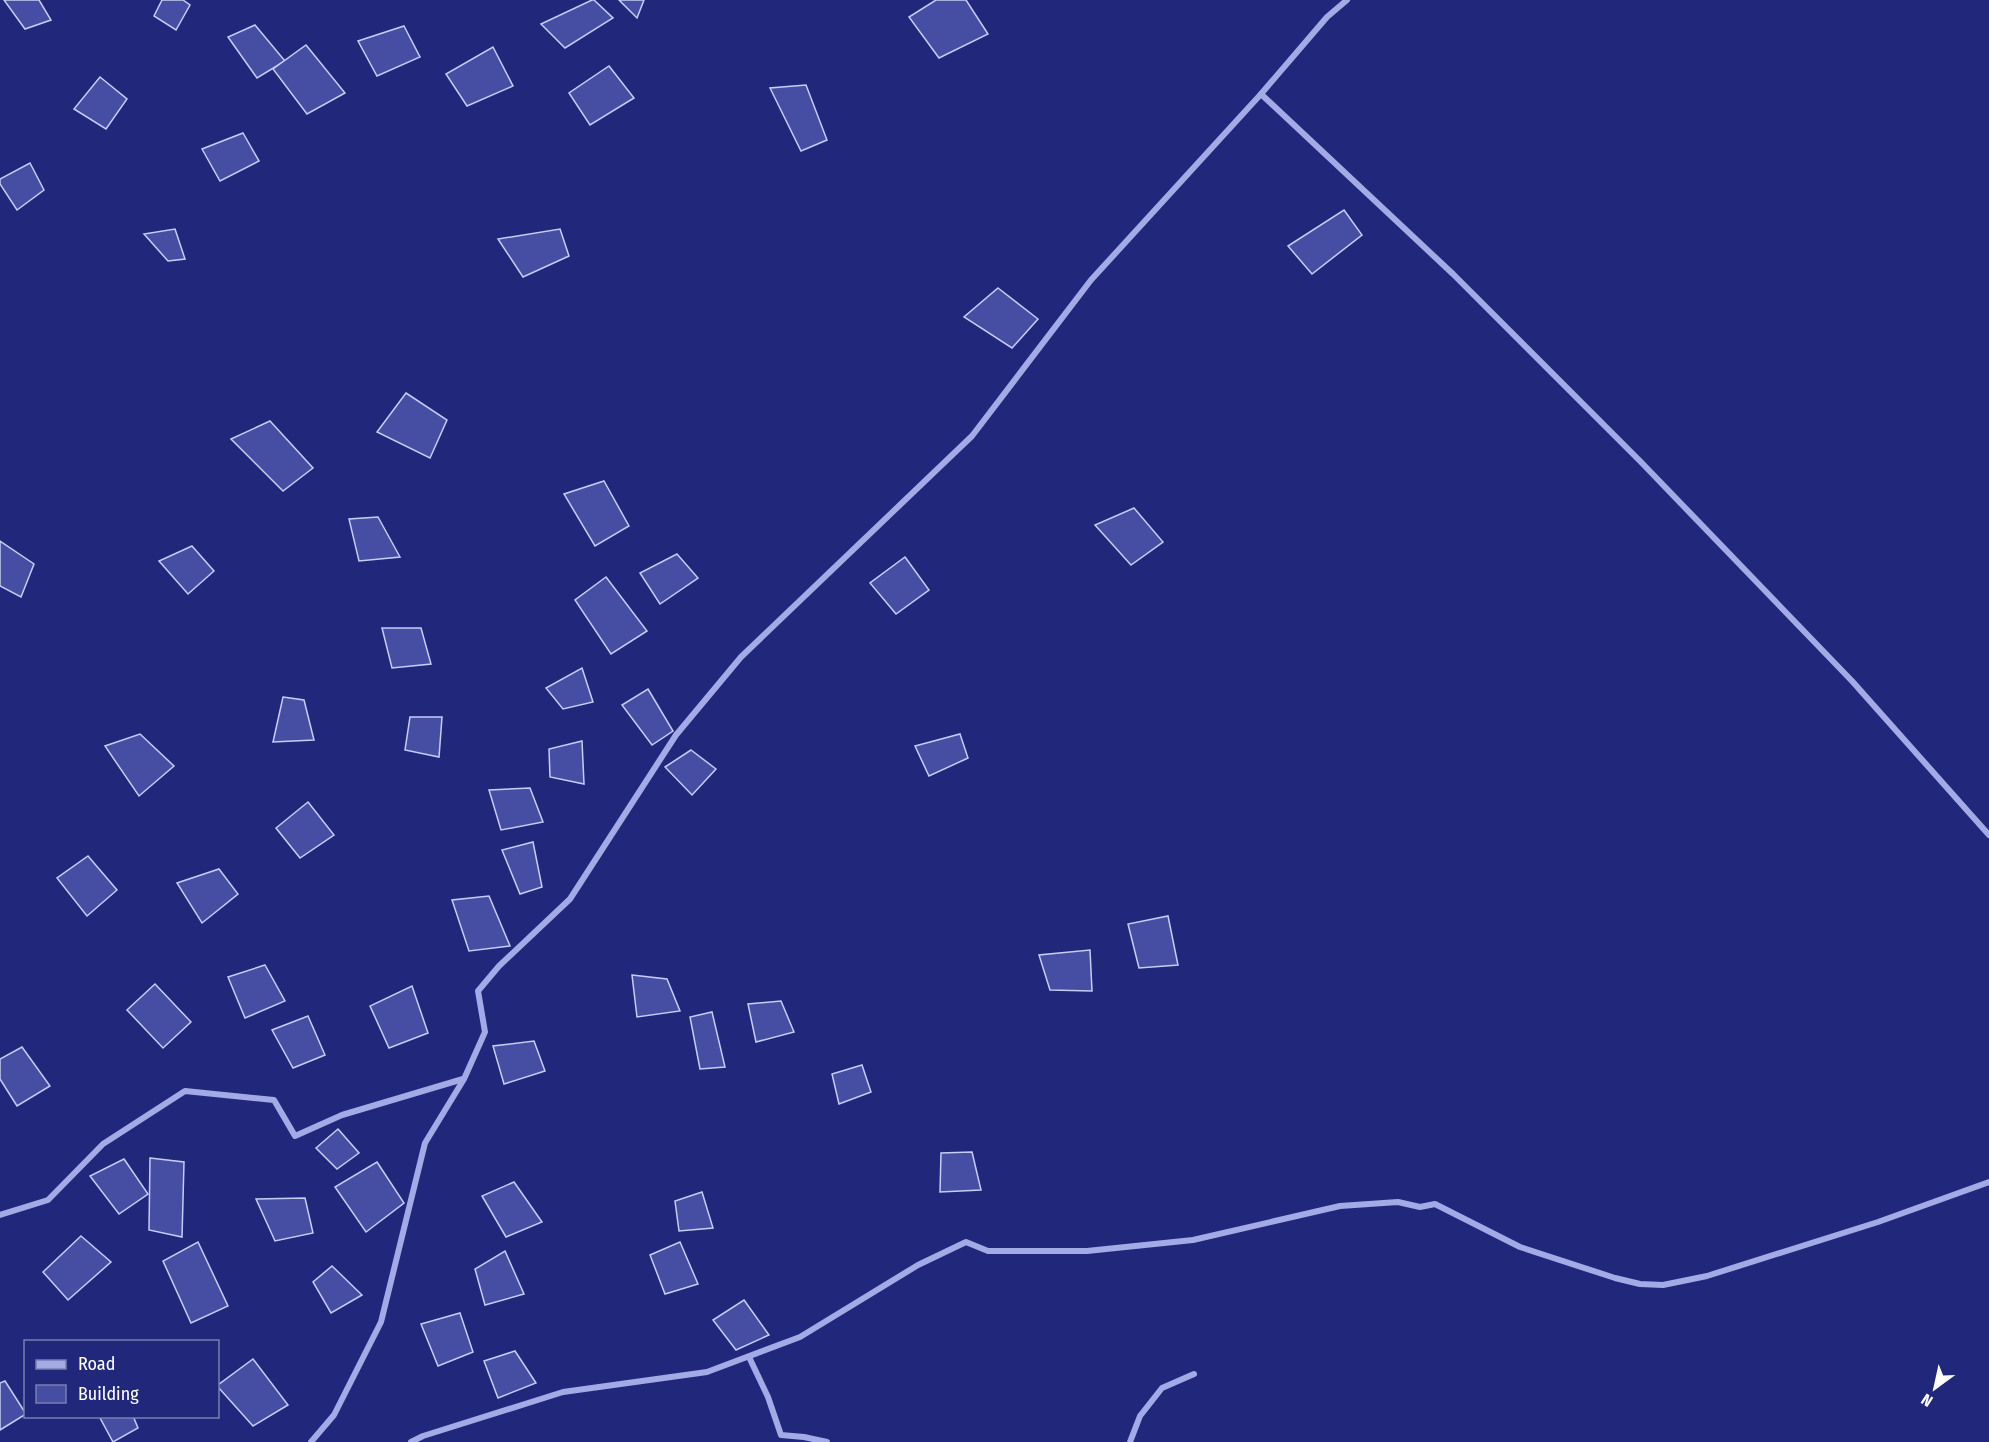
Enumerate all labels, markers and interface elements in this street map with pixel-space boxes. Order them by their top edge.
legend [24,1340,219,1418]
text: Road [78,1353,115,1375]
north arrow [1905,1358,1965,1418]
text: Building [78,1383,139,1405]
text: N [1918,1390,1936,1411]

